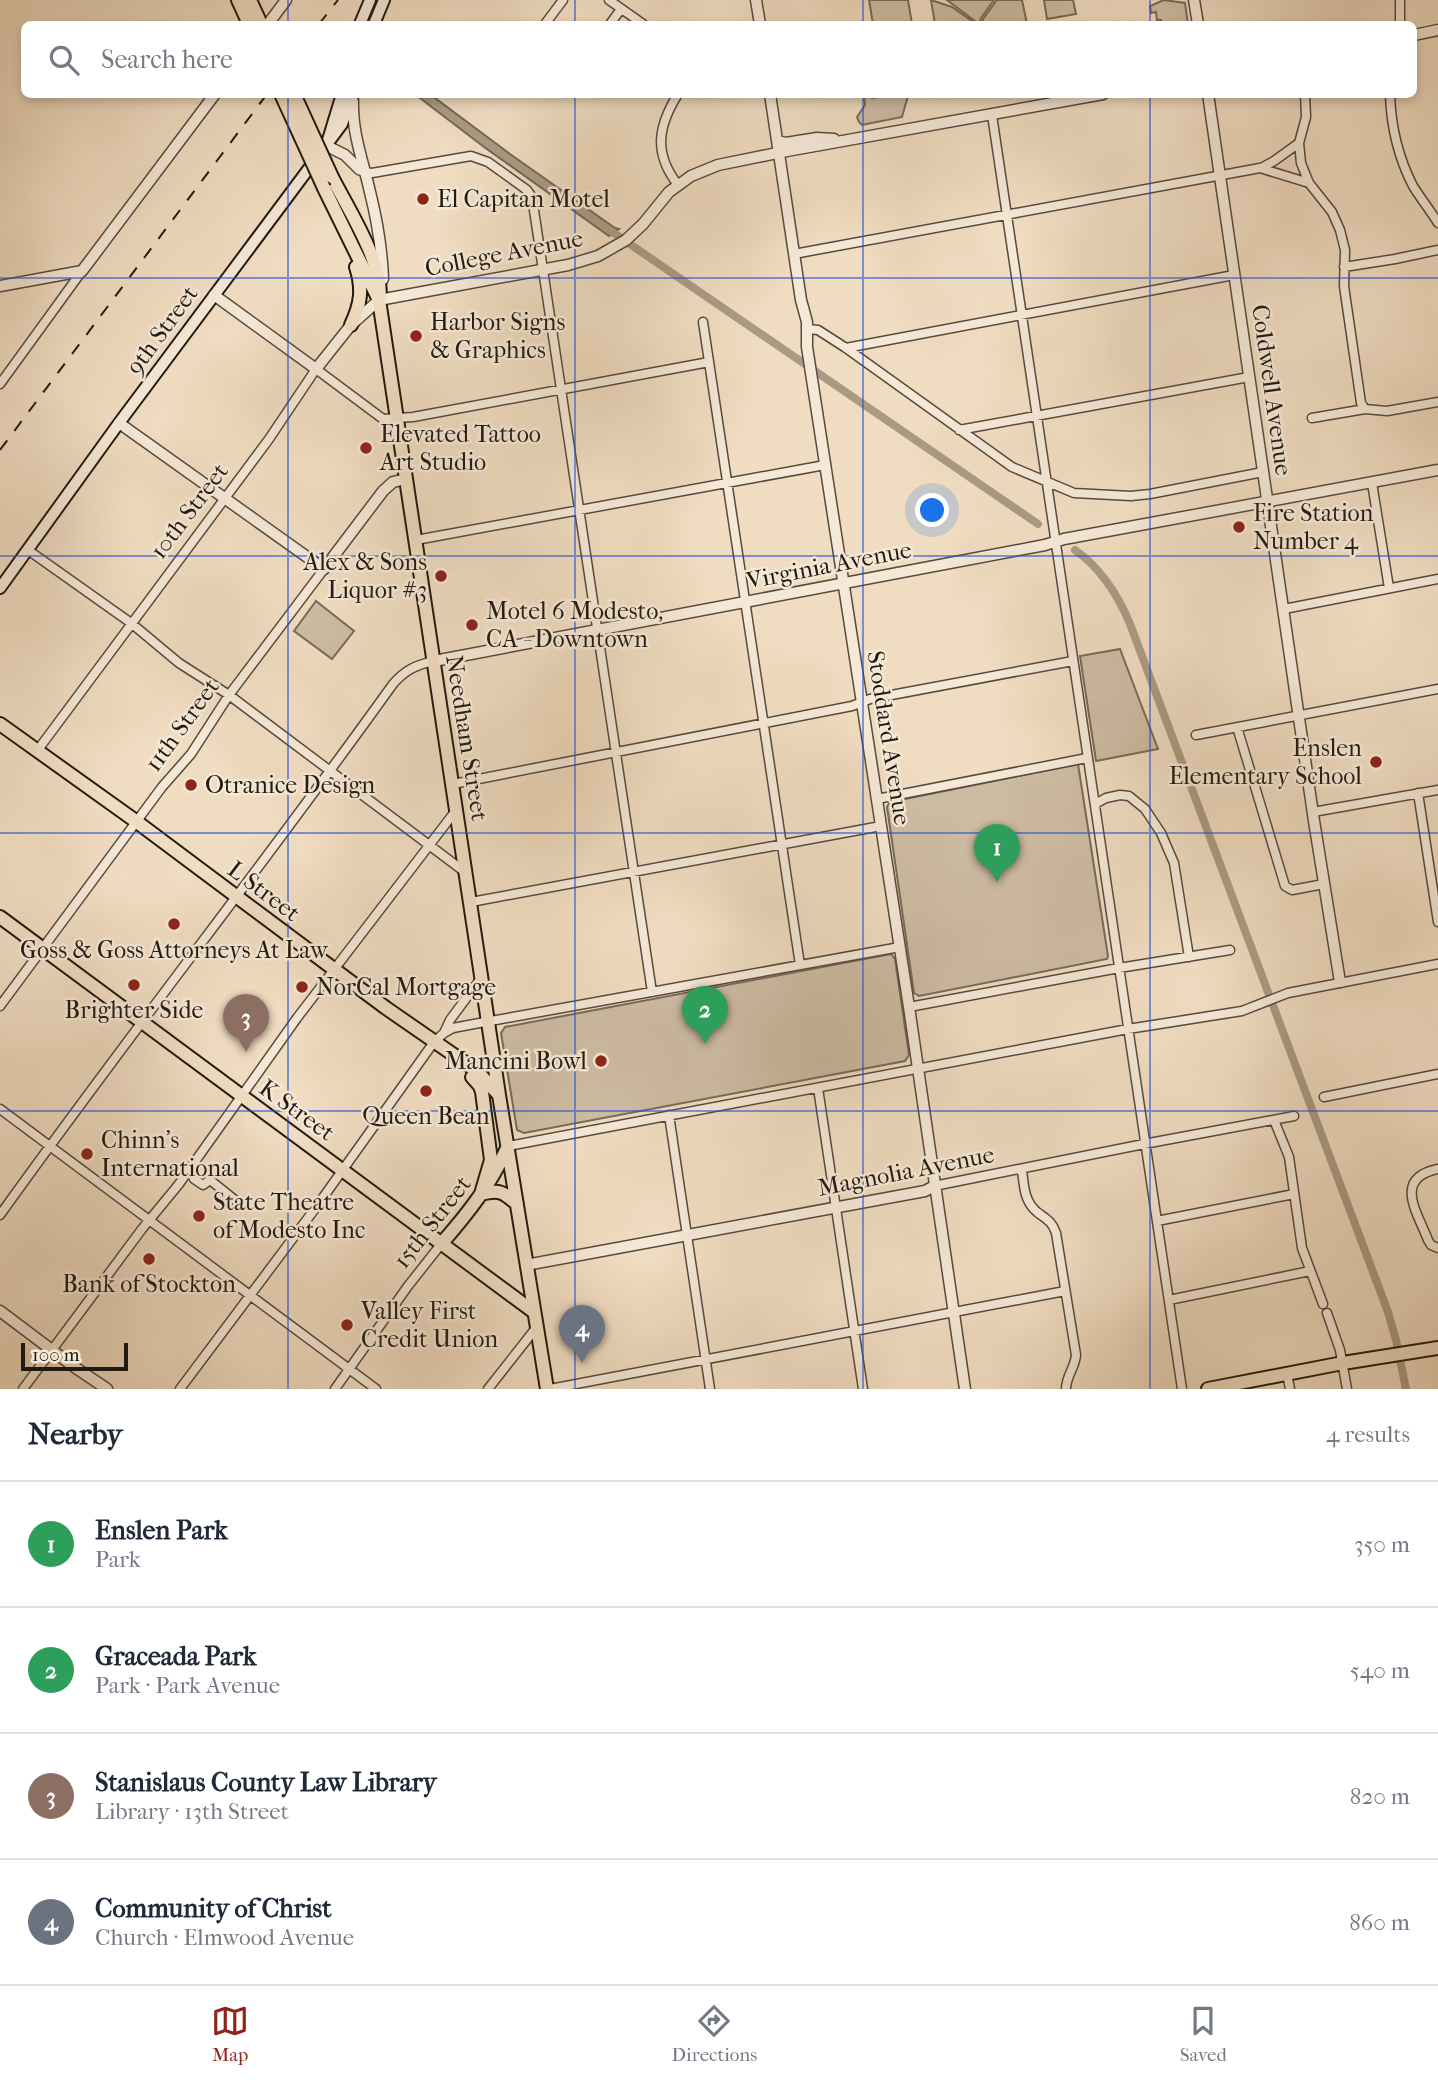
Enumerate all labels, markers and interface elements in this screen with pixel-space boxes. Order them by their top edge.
search box [21,21,1417,98]
icon: search [45,41,83,79]
text: Search here [101,44,233,75]
place label: El Capitan Motel [437,185,610,213]
marker: El Capitan Motel [415,191,431,207]
street label: College Avenue [423,224,586,282]
street label: 9th Street [120,280,204,380]
street label: Coldwell Avenue [1246,303,1298,478]
place label: Harbor Signs & Graphics [430,308,565,364]
marker: Harbor Signs & Graphics [408,328,424,344]
place label: Elevated Tattoo Art Studio [379,420,541,476]
marker: Elevated Tattoo Art Studio [358,440,374,456]
street label: 10th Street [144,457,234,564]
your location [915,493,949,527]
place label: Fire Station Number 4 [1253,499,1374,555]
marker: Fire Station Number 4 [1231,519,1247,535]
street label: Virginia Avenue [743,535,914,595]
place label: Alex & Sons Liquor #3 [303,548,427,604]
marker: Alex & Sons Liquor #3 [433,568,449,584]
place label: Motel 6 Modesto, CA - Downtown [486,597,663,653]
marker: Motel 6 Modesto, CA - Downtown [464,617,480,633]
street label: Stoddard Avenue [861,649,917,827]
street label: Needham Street [440,653,494,823]
street label: 11th Street [139,673,225,777]
place label: Enslen Elementary School [1169,734,1362,790]
marker: Enslen Elementary School [1368,754,1384,770]
place label: Otranice Design [205,771,375,799]
marker: Otranice Design [183,777,199,793]
pin: 1 [974,824,1020,882]
street label: L Street [222,855,306,927]
marker: Goss & Goss Attorneys At Law [166,916,182,932]
place label: Goss & Goss Attorneys At Law [20,936,329,964]
place label: NorCal Mortgage [316,973,496,1001]
marker: Brighter Side [126,977,142,993]
marker: NorCal Mortgage [294,979,310,995]
pin: 2 [682,986,728,1044]
pin: 3 [223,994,269,1052]
place label: Brighter Side [65,996,204,1024]
place label: Mancini Bowl [445,1047,587,1075]
marker: Mancini Bowl [593,1053,609,1069]
street label: K Street [254,1073,340,1147]
marker: Queen Bean [418,1083,434,1099]
place label: Queen Bean [362,1102,490,1130]
place label: Chinn's International [101,1126,239,1182]
street label: Magnolia Avenue [815,1140,997,1202]
marker: Chinn's International [79,1146,95,1162]
street label: 15th Street [387,1170,477,1274]
place label: State Theatre of Modesto Inc [213,1188,365,1244]
marker: State Theatre of Modesto Inc [191,1208,207,1224]
marker: Bank of Stockton [141,1251,157,1267]
place label: Bank of Stockton [62,1270,236,1298]
place label: Valley First Credit Union [360,1297,498,1353]
pin: 4 [559,1305,605,1363]
marker: Valley First Credit Union [339,1317,355,1333]
scale bar [21,1340,128,1372]
text: 100 m [32,1344,80,1366]
text: Nearby [28,1417,123,1452]
text: 4 results [1326,1421,1410,1448]
text: Enslen Park [95,1515,228,1546]
text: 1 [47,1531,55,1558]
text: 350 m [1354,1531,1410,1558]
text: Park [95,1546,141,1573]
text: Graceada Park [95,1641,256,1672]
text: 2 [45,1657,57,1684]
text: 540 m [1350,1657,1410,1684]
text: Park · Park Avenue [95,1672,280,1699]
text: Stanislaus County Law Library [95,1767,437,1798]
text: 3 [46,1783,56,1810]
text: 820 m [1350,1783,1410,1810]
text: Library · 13th Street [95,1798,289,1825]
text: Community of Christ [95,1893,331,1924]
text: 4 [44,1909,58,1936]
text: 860 m [1349,1909,1410,1936]
text: Church · Elmwood Avenue [95,1924,354,1951]
tab: Map [211,2002,249,2066]
tab: Directions [672,2002,757,2066]
tab: Saved [1180,2002,1227,2066]

